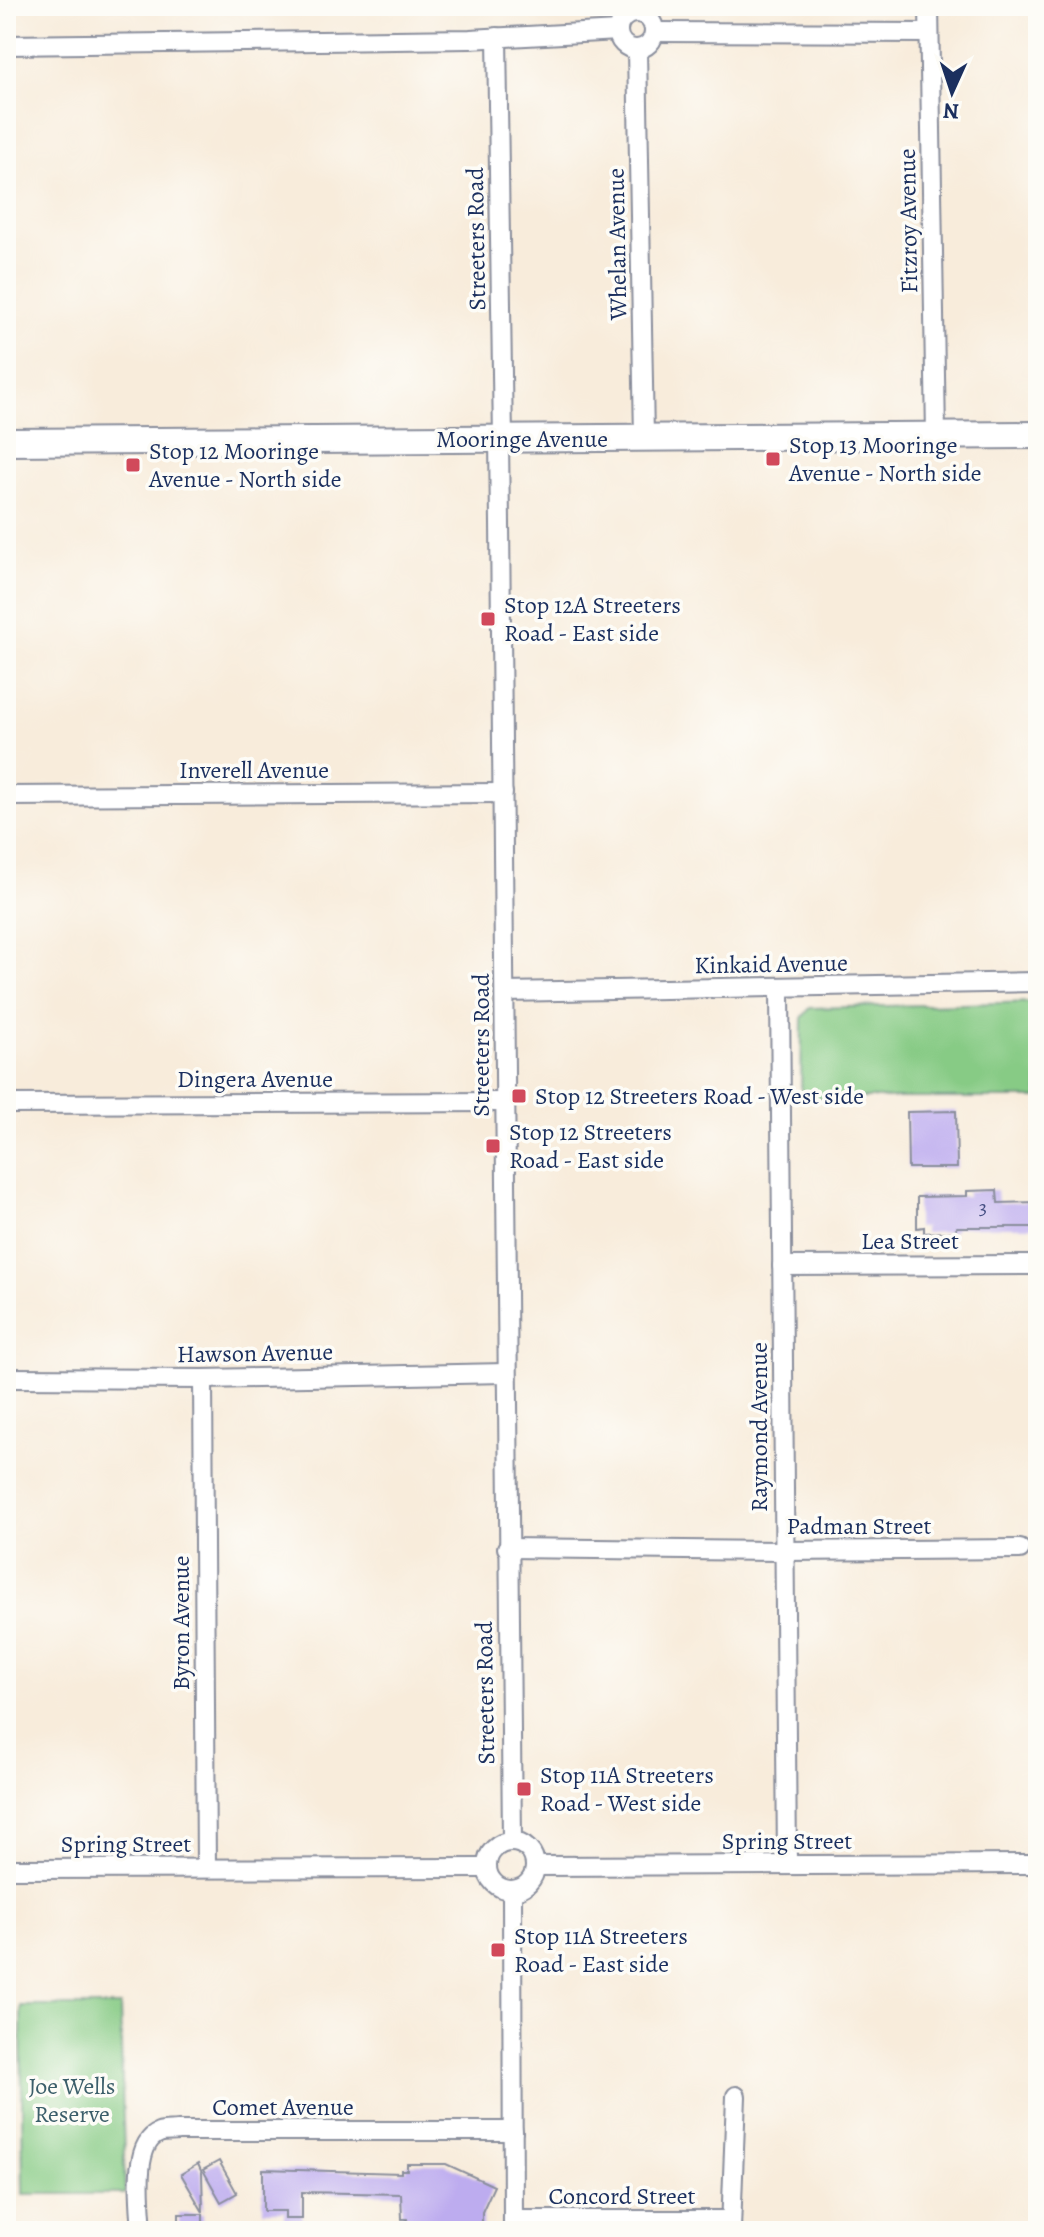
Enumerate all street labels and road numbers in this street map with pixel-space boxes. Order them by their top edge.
street label: Fitzroy Avenue [891,148,925,294]
street label: Streeters Road [459,167,493,311]
street label: Whelan Avenue [600,168,634,321]
street label: Mooringe Avenue [436,423,608,455]
street label: Inverell Avenue [179,754,329,786]
street label: Kinkaid Avenue [694,947,848,981]
street label: Streeters Road [465,973,497,1117]
street label: Dingera Avenue [177,1063,333,1095]
street label: Lea Street [861,1225,959,1257]
street label: Hawson Avenue [177,1336,333,1370]
street label: Raymond Avenue [743,1342,775,1512]
street label: Padman Street [787,1510,932,1542]
street label: Byron Avenue [165,1555,197,1691]
street label: Streeters Road [468,1621,502,1765]
street label: Spring Street [722,1825,852,1857]
street label: Spring Street [61,1828,191,1860]
street label: Comet Avenue [212,2091,354,2123]
street label: Concord Street [548,2180,696,2212]

